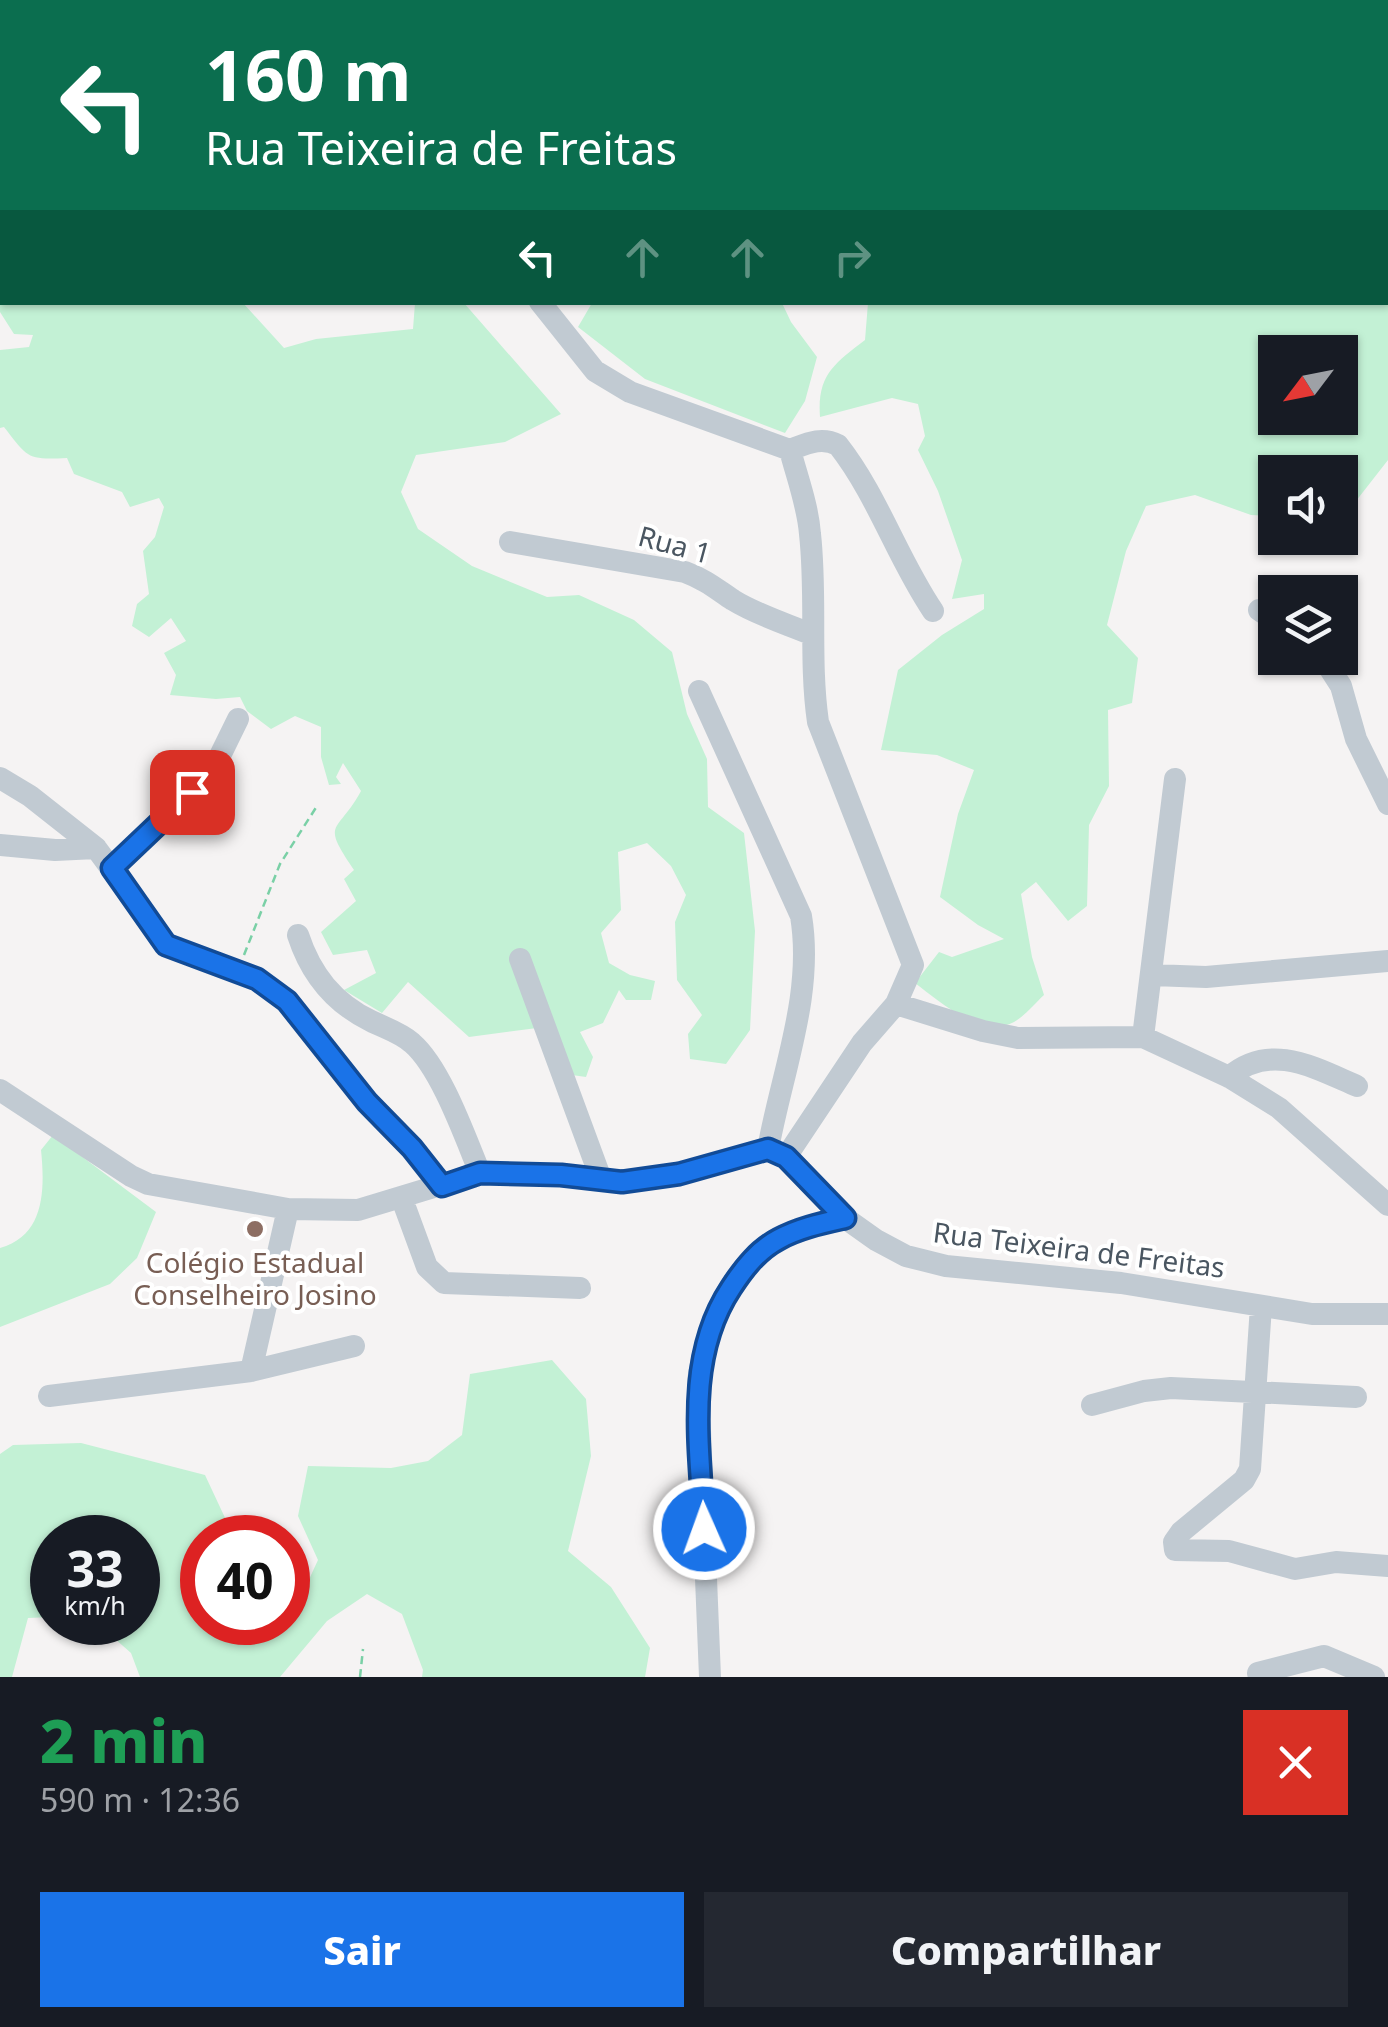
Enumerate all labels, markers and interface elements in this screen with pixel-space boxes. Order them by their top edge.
text: 160 m [205,26,412,122]
icon: left [40,40,170,170]
text: Rua Teixeira de Freitas [205,117,677,178]
icon: left [510,230,565,285]
icon: ahead [615,230,670,285]
icon: ahead [720,230,775,285]
icon: right [825,230,880,285]
north arrow [1258,335,1358,435]
map controls [1258,335,1358,675]
button: sound [1258,455,1358,555]
street label: Rua 1 [634,516,716,572]
button: layers [1258,575,1358,675]
pin [150,750,235,835]
icon: arrive [165,765,220,820]
street label: Rua Teixeira de Freitas [931,1212,1227,1286]
marker: Colégio Estadual Conselheiro Josino [244,1218,266,1240]
place label: Colégio Estadual Conselheiro Josino [133,1243,377,1313]
position arrow [652,1477,756,1581]
speed limit sign: 40 [180,1515,310,1645]
text: 33 [66,1534,124,1602]
text: km/h [64,1588,126,1622]
text: 2 min [40,1699,208,1781]
button: close [1243,1710,1348,1815]
text: 590 m · 12:36 [40,1778,240,1821]
button: Sair [40,1892,684,2007]
button: Compartilhar [704,1892,1348,2007]

